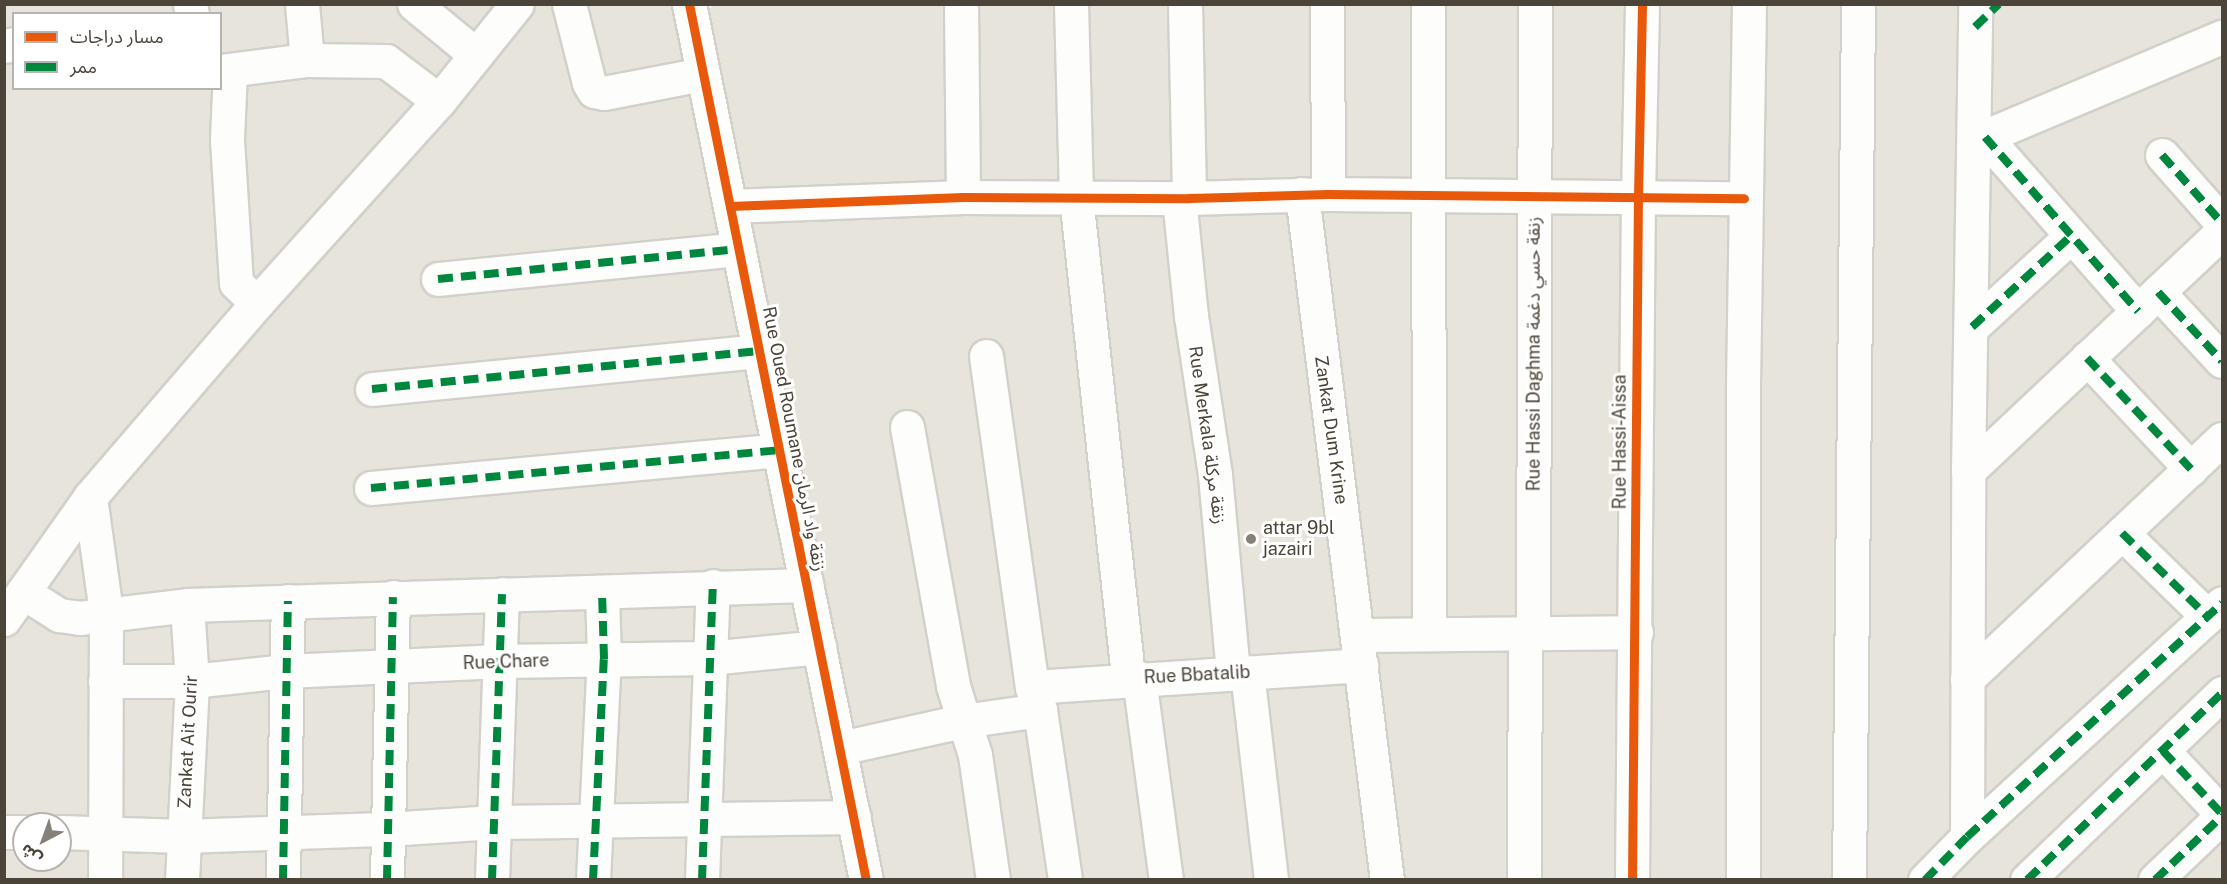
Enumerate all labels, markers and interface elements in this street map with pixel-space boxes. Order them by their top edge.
legend [12,12,222,90]
text: مسار دراجات [70,26,164,47]
text: ممر [70,56,97,77]
street label: Rue Hassi Daghma زنقة حسي دغمة [1523,217,1545,491]
street label: Rue Oued Roumane زنقة واد الرمان [758,305,830,573]
street label: Rue Merkala زنقة مركلة [1184,344,1230,526]
street label: Zankat Dum Krine [1310,354,1352,506]
street label: Rue Hassi-Aissa [1609,374,1631,510]
place label: attar 9bl jazairi [1263,518,1334,560]
marker: attar 9bl jazairi [1244,532,1258,546]
street label: Rue Chare [462,650,550,674]
street label: Rue Bbatalib [1143,661,1251,689]
street label: Zankat Ait Ourir [174,675,202,809]
north arrow [12,812,72,872]
text: ش [17,840,46,869]

